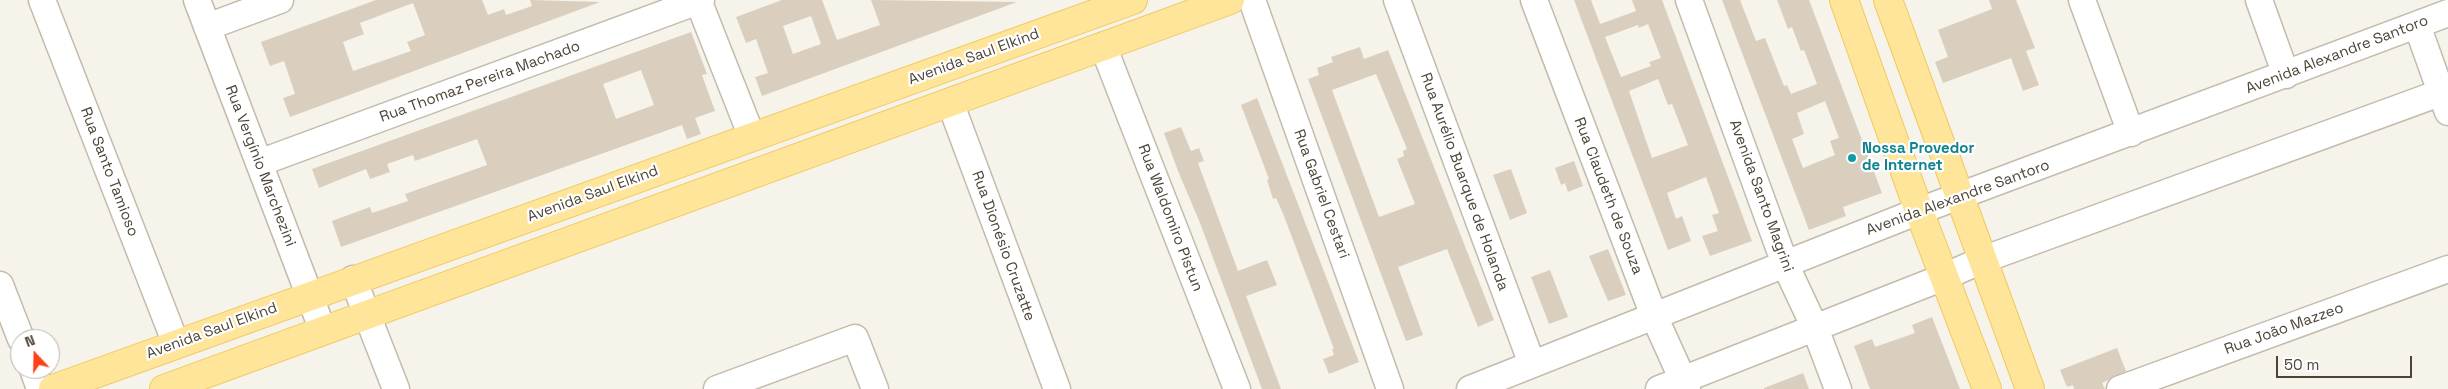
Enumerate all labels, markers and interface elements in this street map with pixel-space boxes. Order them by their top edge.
street label: Avenida Alexandre Santoro [2243,12,2431,98]
street label: Avenida Saul Elkind [906,25,1042,89]
street label: Rua Thomaz Pereira Machado [377,37,583,127]
street label: Rua Aurélio Buarque de Holanda [1416,71,1512,293]
street label: Rua Vergínio Marchezini [221,83,299,249]
street label: Rua Santo Tamioso [76,105,142,239]
street label: Rua Claudeth de Souza [1570,115,1646,277]
street label: Avenida Santo Magrini [1725,117,1797,275]
street label: Rua Gabriel Cestari [1289,127,1353,261]
place label: Nossa Provedor de Internet [1862,140,1974,175]
street label: Rua Waldomiro Pistun [1134,142,1206,294]
marker: Nossa Provedor de Internet [1846,152,1858,164]
street label: Avenida Alexandre Santoro [1864,156,2052,240]
street label: Avenida Saul Elkind [525,162,661,226]
street label: Rua Dionésio Cruzatte [967,169,1039,323]
street label: Avenida Saul Elkind [144,299,280,363]
street label: Rua João Mazzeo [2222,299,2346,359]
north arrow [10,329,60,379]
text: N [22,331,38,351]
scale bar [2278,346,2414,378]
text: 50 m [2284,355,2319,374]

